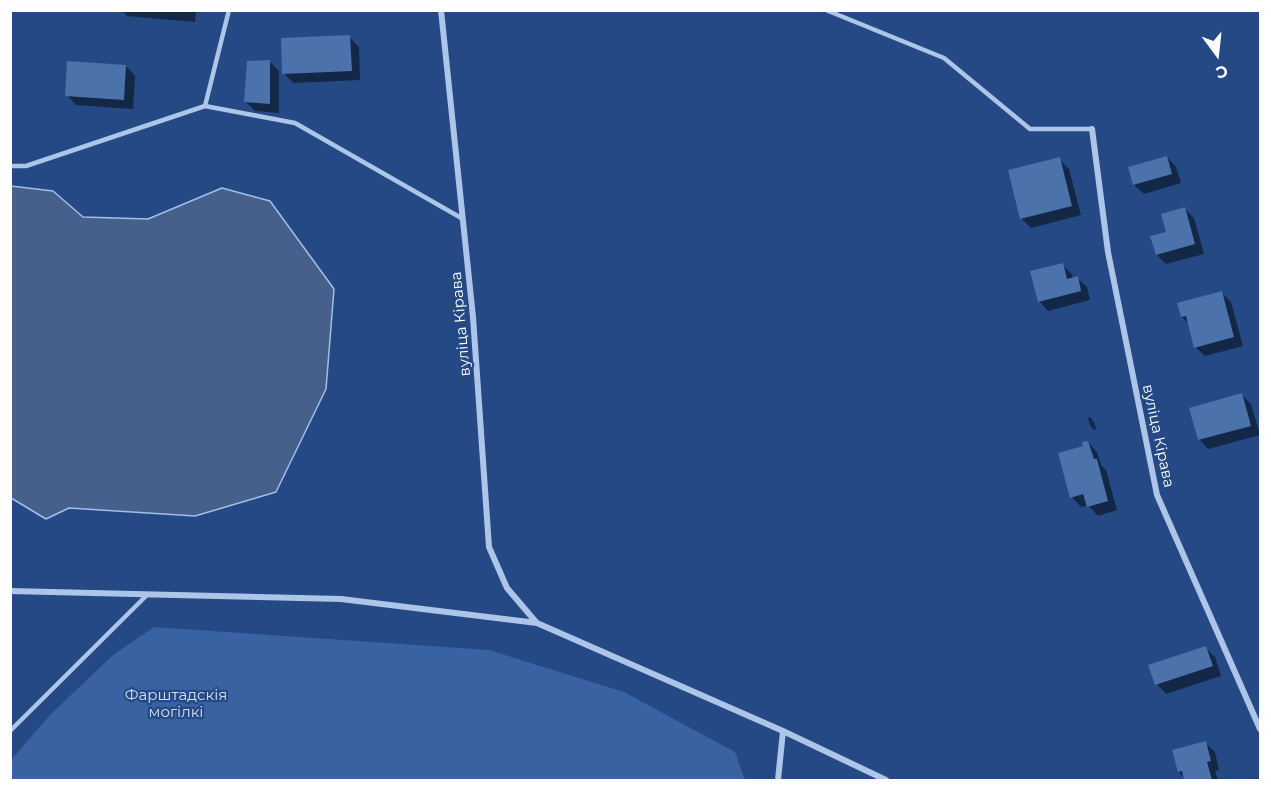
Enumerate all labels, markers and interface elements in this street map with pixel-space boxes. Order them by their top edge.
north arrow [1187,24,1247,84]
text: С [1214,61,1230,83]
street label: вуліца Кірава [447,271,475,377]
street label: вуліца Кірава [1138,383,1178,489]
park label: Фарштадскія могілкі [125,687,227,722]

